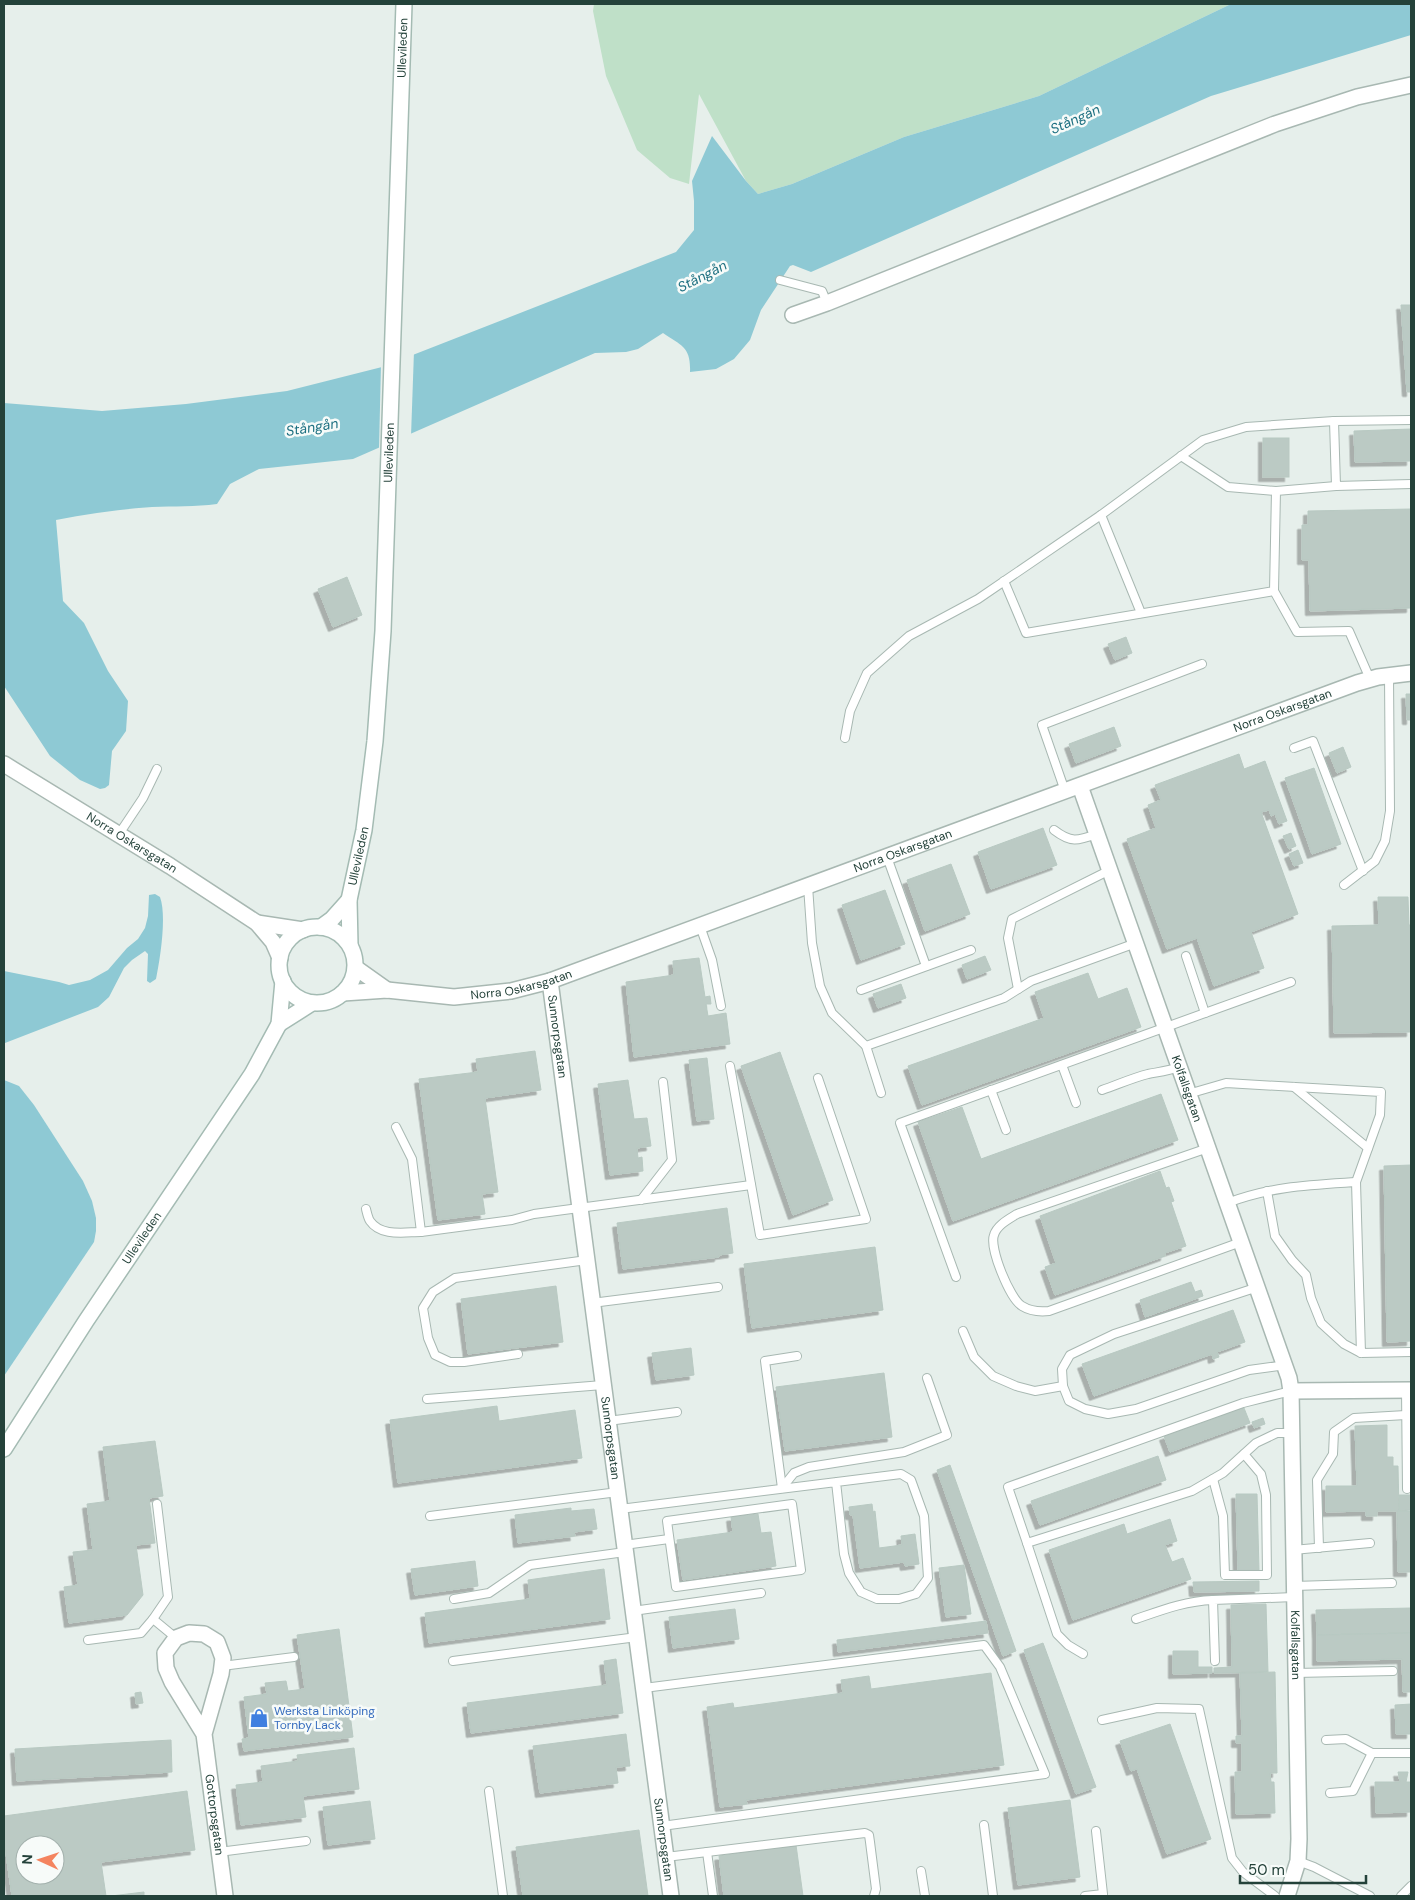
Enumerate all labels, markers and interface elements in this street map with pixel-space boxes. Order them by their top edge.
street label: Ullevileden [394,18,412,78]
water label: Stångån [1047,100,1103,138]
water label: Stångån [674,256,730,296]
water label: Stångån [284,414,340,440]
street label: Ullevileden [380,422,398,483]
street label: Norra Oskarsgatan [1231,685,1334,736]
street label: Norra Oskarsgatan [83,809,180,877]
street label: Ullevileden [344,825,373,887]
street label: Norra Oskarsgatan [851,825,954,876]
street label: Norra Oskarsgatan [470,966,574,1003]
street label: Sunnorpsgatan [544,994,571,1079]
street label: Kolfallsgatan [1168,1053,1206,1124]
street label: Ullevileden [118,1209,165,1267]
street label: Sunnorpsgatan [597,1395,624,1481]
street label: Kolfallsgatan [1287,1610,1304,1680]
place label: Werksta Linköping Tornby Lack [274,1703,375,1733]
shop icon: Werksta Linköping Tornby Lack [248,1707,270,1729]
street label: Gottorpsgatan [201,1773,228,1856]
street label: Sunnorpsgatan [650,1797,677,1882]
north arrow [15,1835,65,1885]
scale bar [1240,1852,1366,1884]
text: N [18,1854,36,1865]
text: 50 m [1248,1860,1285,1880]

